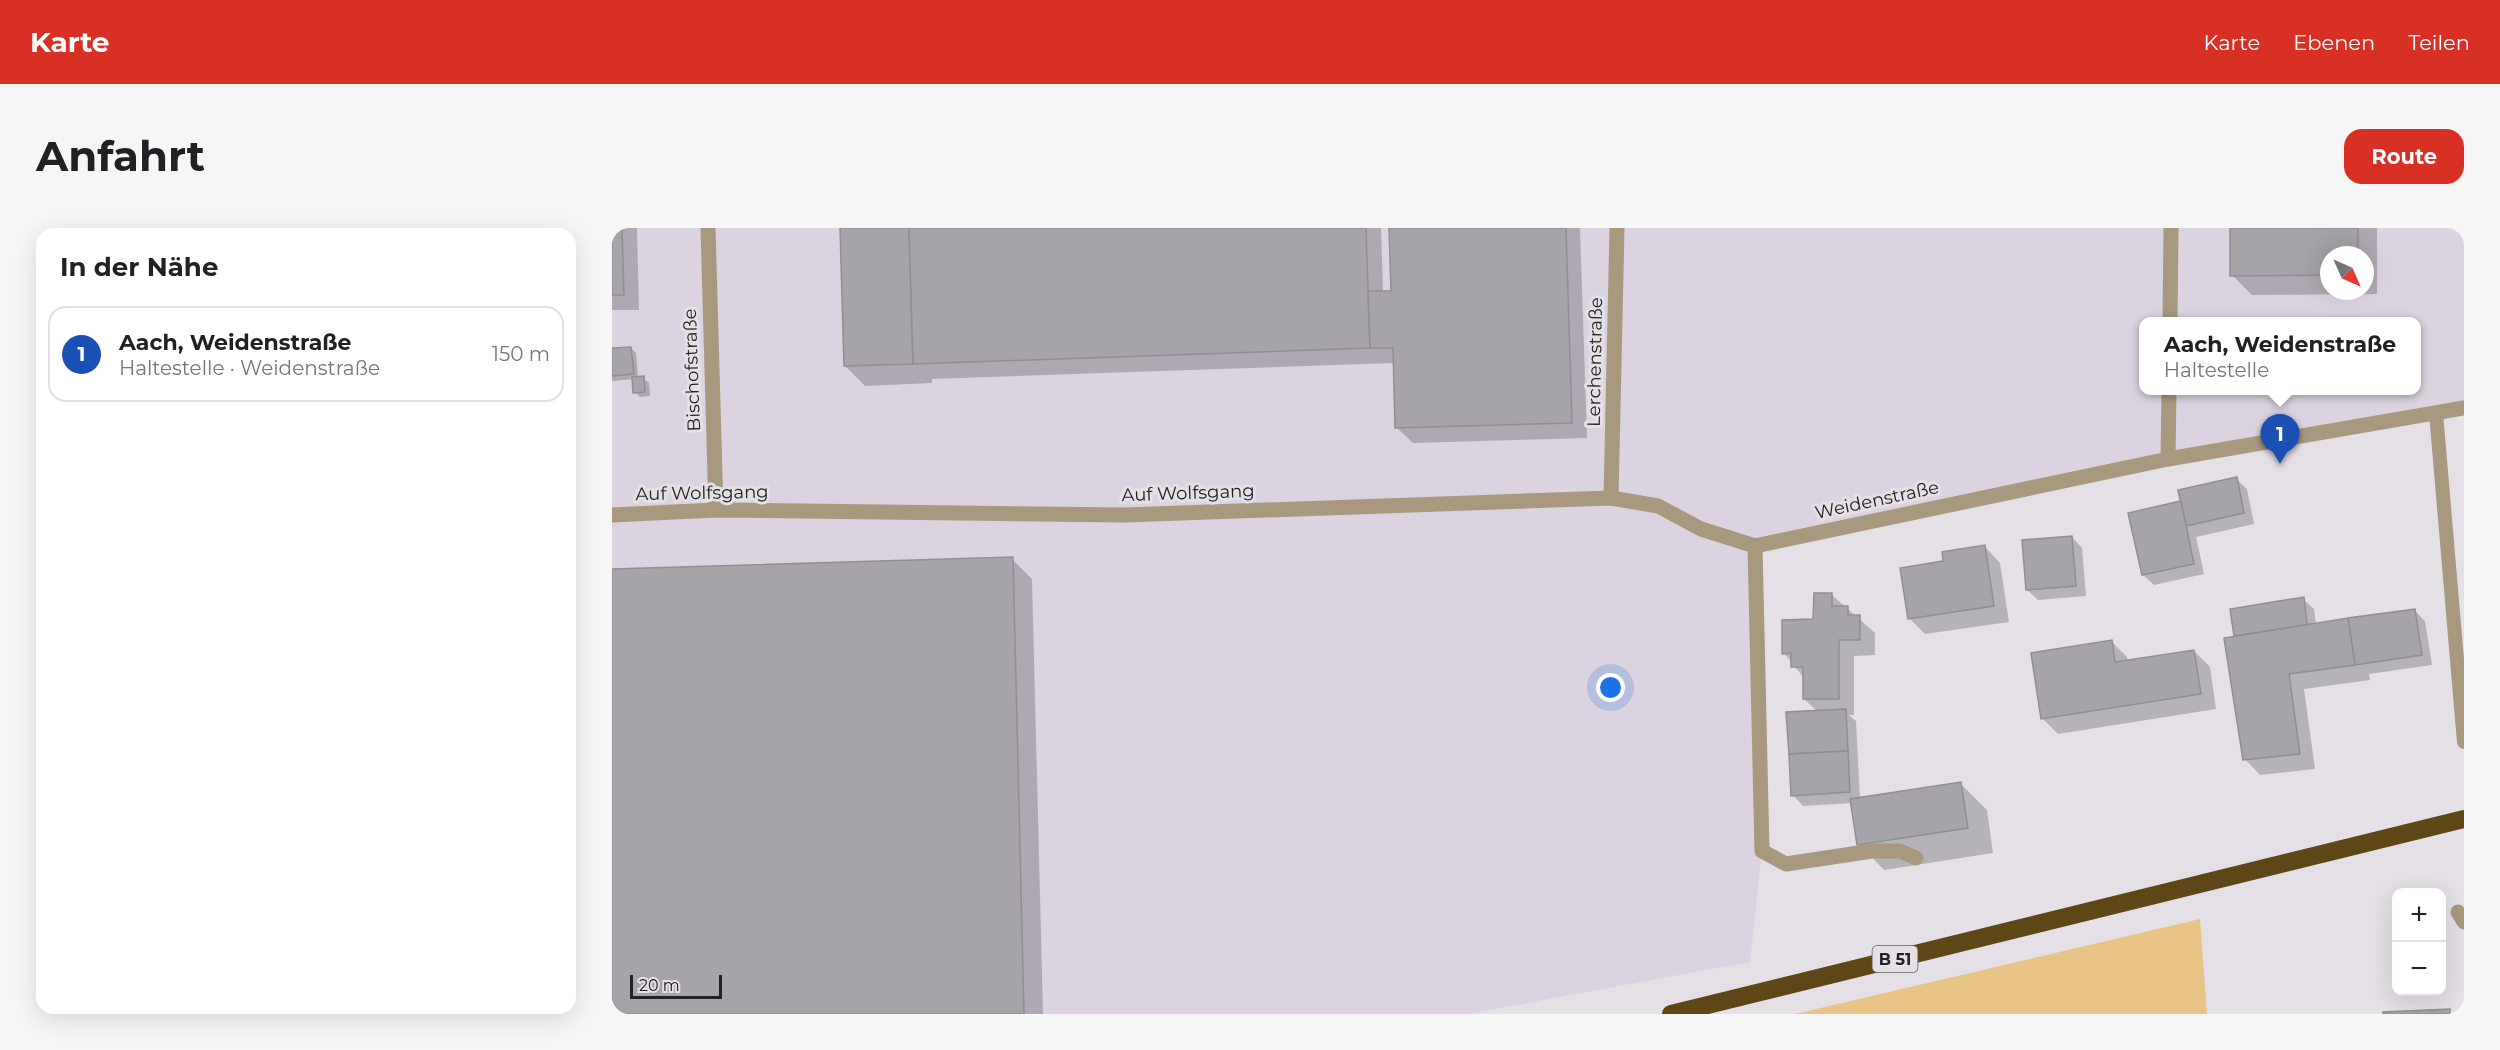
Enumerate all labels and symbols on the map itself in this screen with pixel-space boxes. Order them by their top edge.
north arrow [2320,246,2374,300]
street label: Lerchenstraße [1583,297,1607,427]
street label: Bischofstraße [679,308,705,432]
pin: 1 [2260,414,2300,464]
street label: Weidenstraße [1813,476,1941,524]
street label: Auf Wolfsgang [1121,480,1255,506]
street label: Auf Wolfsgang [635,481,769,505]
your location [1596,673,1625,702]
road number: B 51 [1872,946,1918,972]
scale bar [630,972,722,1000]

